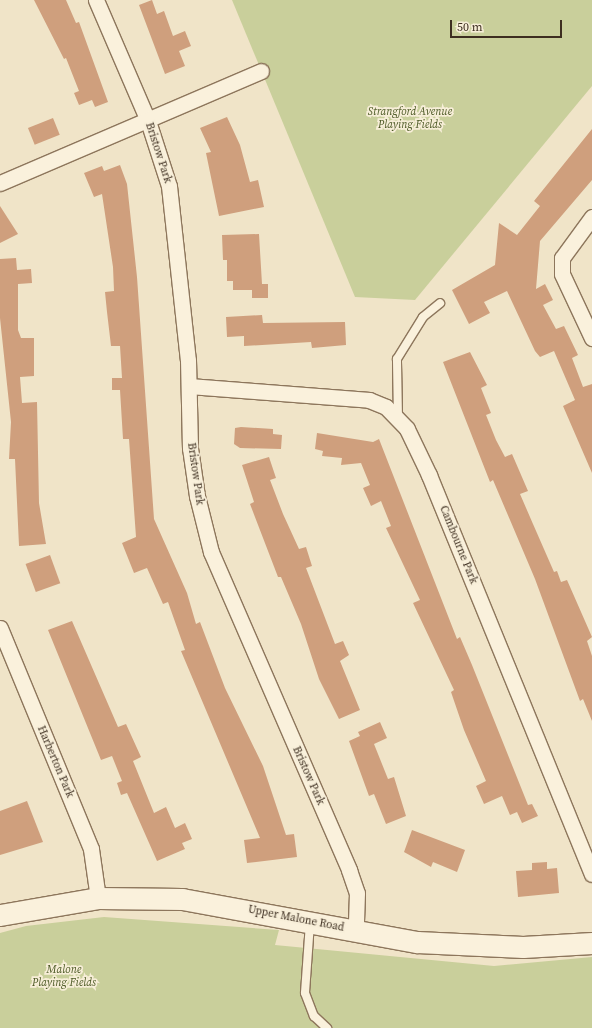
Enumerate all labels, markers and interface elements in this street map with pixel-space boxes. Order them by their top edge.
scale bar [452,12,564,38]
text: 50 m [457,19,483,35]
park label: Strangford Avenue Playing Fields [368,106,452,132]
street label: Bristow Park [142,121,174,185]
street label: Bristow Park [184,442,206,506]
street label: Cambourne Park [436,504,480,586]
street label: Harberton Park [34,724,76,800]
street label: Bristow Park [289,745,327,807]
street label: Upper Malone Road [247,903,345,935]
park label: Malone Playing Fields [32,964,96,990]

